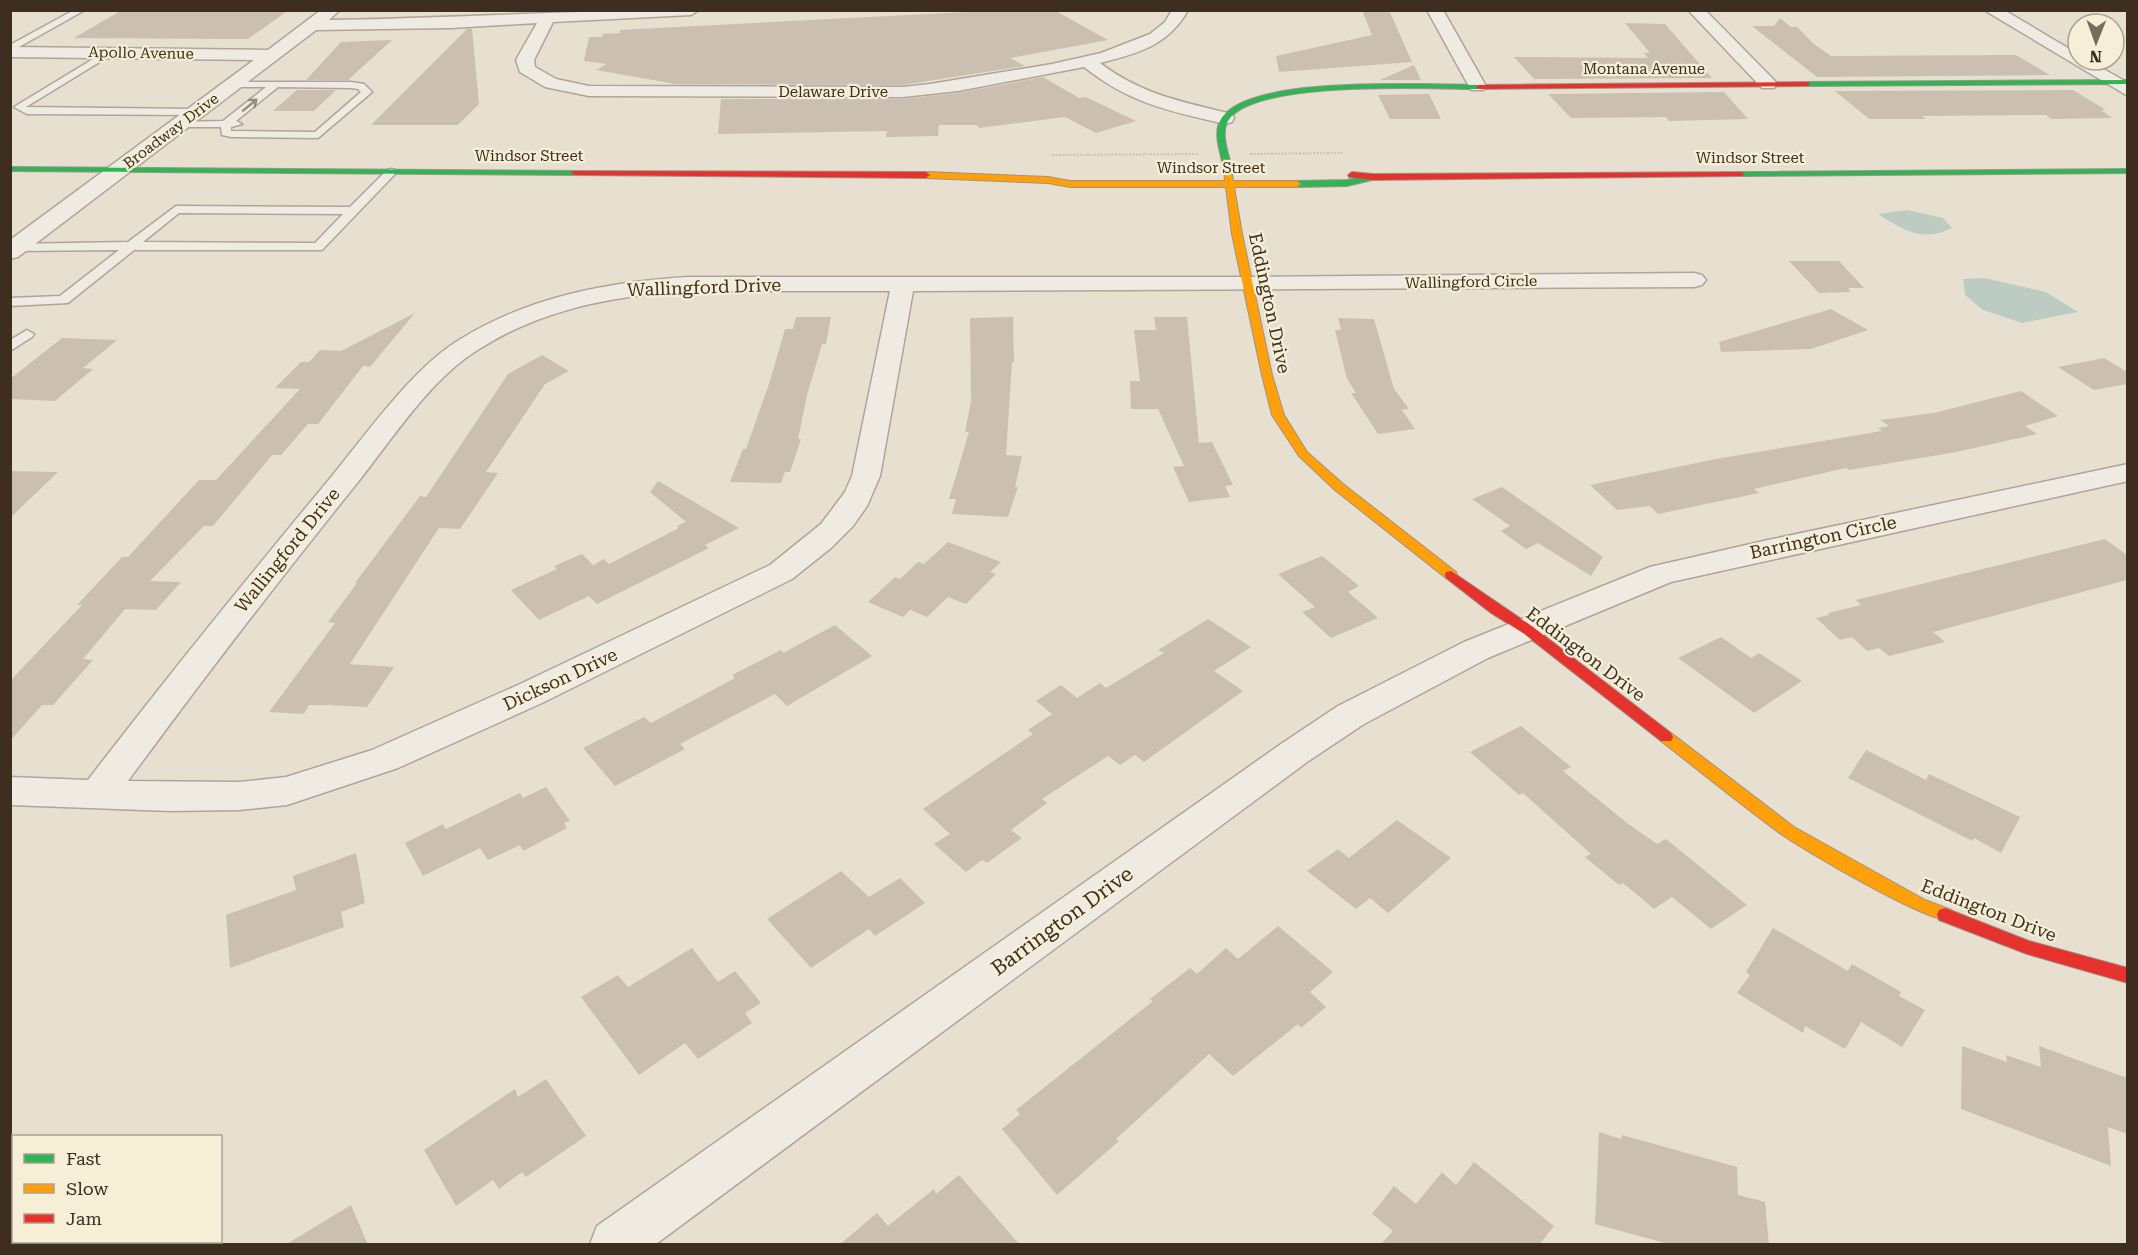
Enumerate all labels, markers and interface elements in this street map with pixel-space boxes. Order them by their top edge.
north arrow [2066,12,2126,72]
street label: Apollo Avenue [88,43,194,63]
text: N [2089,47,2102,66]
street label: Montana Avenue [1583,60,1705,78]
street label: Delaware Drive [778,83,888,101]
street label: Broadway Drive [120,89,222,173]
one-way arrow [242,98,258,111]
street label: Windsor Street [475,147,584,165]
street label: Windsor Street [1696,149,1805,167]
street label: Windsor Street [1157,159,1266,177]
street label: Eddington Drive [1245,231,1295,375]
street label: Wallingford Circle [1405,272,1537,292]
street label: Wallingford Drive [627,274,782,300]
street label: Wallingford Drive [230,483,344,617]
street label: Barrington Circle [1748,511,1898,563]
street label: Eddington Drive [1522,602,1650,706]
street label: Dickson Drive [500,643,621,715]
street label: Barrington Drive [986,862,1138,980]
street label: Eddington Drive [1918,875,2060,946]
legend [12,1135,222,1243]
text: Fast [66,1148,101,1169]
text: Slow [66,1178,108,1199]
text: Jam [66,1208,102,1229]

